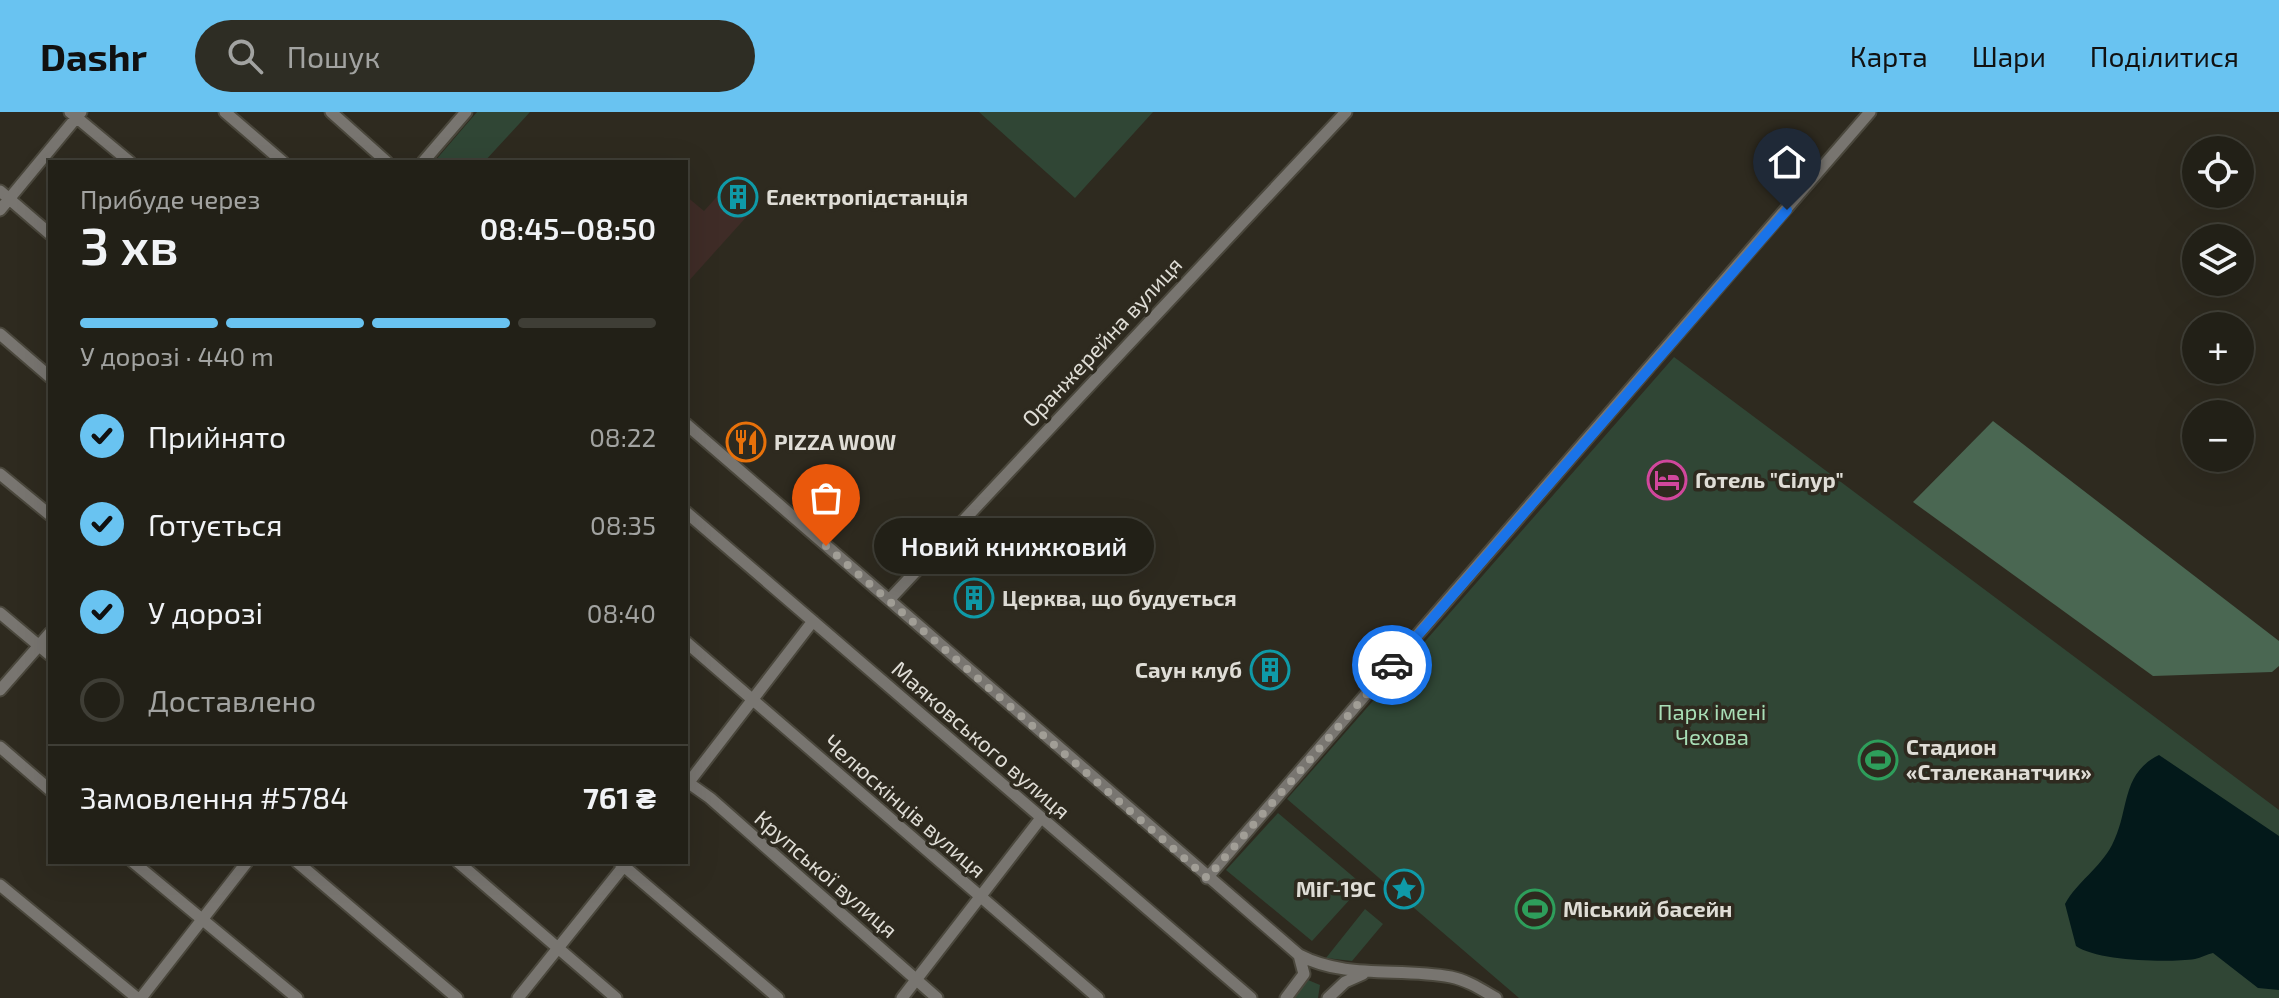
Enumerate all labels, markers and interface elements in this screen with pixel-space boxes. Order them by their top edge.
search box [195,20,755,92]
text: Dashr [40,33,147,79]
icon: search [223,34,267,78]
text: Пошук [287,38,380,74]
text: Карта [1850,39,1928,73]
text: Шари [1972,39,2046,73]
text: Поділитися [2090,39,2239,73]
pin [1753,128,1821,210]
map controls [2182,136,2254,472]
button: locate [2182,136,2254,208]
icon: home [1765,140,1809,184]
building icon: Електропідстанція [717,176,759,218]
text: Прибуде через [80,183,260,214]
place label: Електропідстанція [766,183,968,209]
text: 08:45–08:50 [480,210,656,246]
text: 3 хв [80,213,179,275]
button: layers [2182,224,2254,296]
street label: Оранжерейна вулиця [1016,251,1187,432]
button: + [2182,312,2254,384]
text: У дорозі · 440 m [80,340,274,371]
button: − [2182,400,2254,472]
icon: check [80,414,124,458]
text: Прийнято [148,418,286,454]
text: 08:22 [589,421,656,452]
restaurant icon: PIZZA WOW [725,421,767,463]
place label: PIZZA WOW [774,428,896,454]
hotel icon: Готель "Сілур" [1646,459,1688,501]
pin [792,464,860,546]
place label: Готель "Сілур" [1695,466,1844,492]
icon: bag [804,476,848,520]
icon: check [80,502,124,546]
text: Готується [148,506,283,542]
text: 08:35 [590,509,656,540]
callout: Новий книжковий [874,518,1154,574]
text: Новий книжковий [901,530,1127,561]
building icon: Церква, що будується [953,577,995,619]
place label: Церква, що будується [1002,584,1237,610]
icon: check [80,590,124,634]
text: У дорозі [148,594,263,630]
text: 08:40 [587,597,656,628]
courier [1352,625,1432,705]
icon: car [1370,643,1414,687]
building icon: Саун клуб [1249,649,1291,691]
street label: Маяковського вулиця [887,655,1076,824]
place label: Саун клуб [1135,656,1242,682]
text: Доставлено [148,682,316,718]
park label: Парк імені Чехова [1658,698,1766,749]
street label: Челюскінців вулиця [819,728,992,883]
place label: Стадион «Сталеканатчик» [1906,733,2092,784]
sports icon: Стадион «Сталеканатчик» [1857,739,1899,781]
text: Замовлення #5784 [80,779,349,815]
text: 761 ₴ [583,779,656,815]
street label: Крупської вулиця [749,804,903,943]
place icon: МіГ-19С [1383,868,1425,910]
place label: МіГ-19С [1296,875,1376,901]
sports icon: Міський басейн [1514,888,1556,930]
place label: Міський басейн [1563,895,1732,921]

